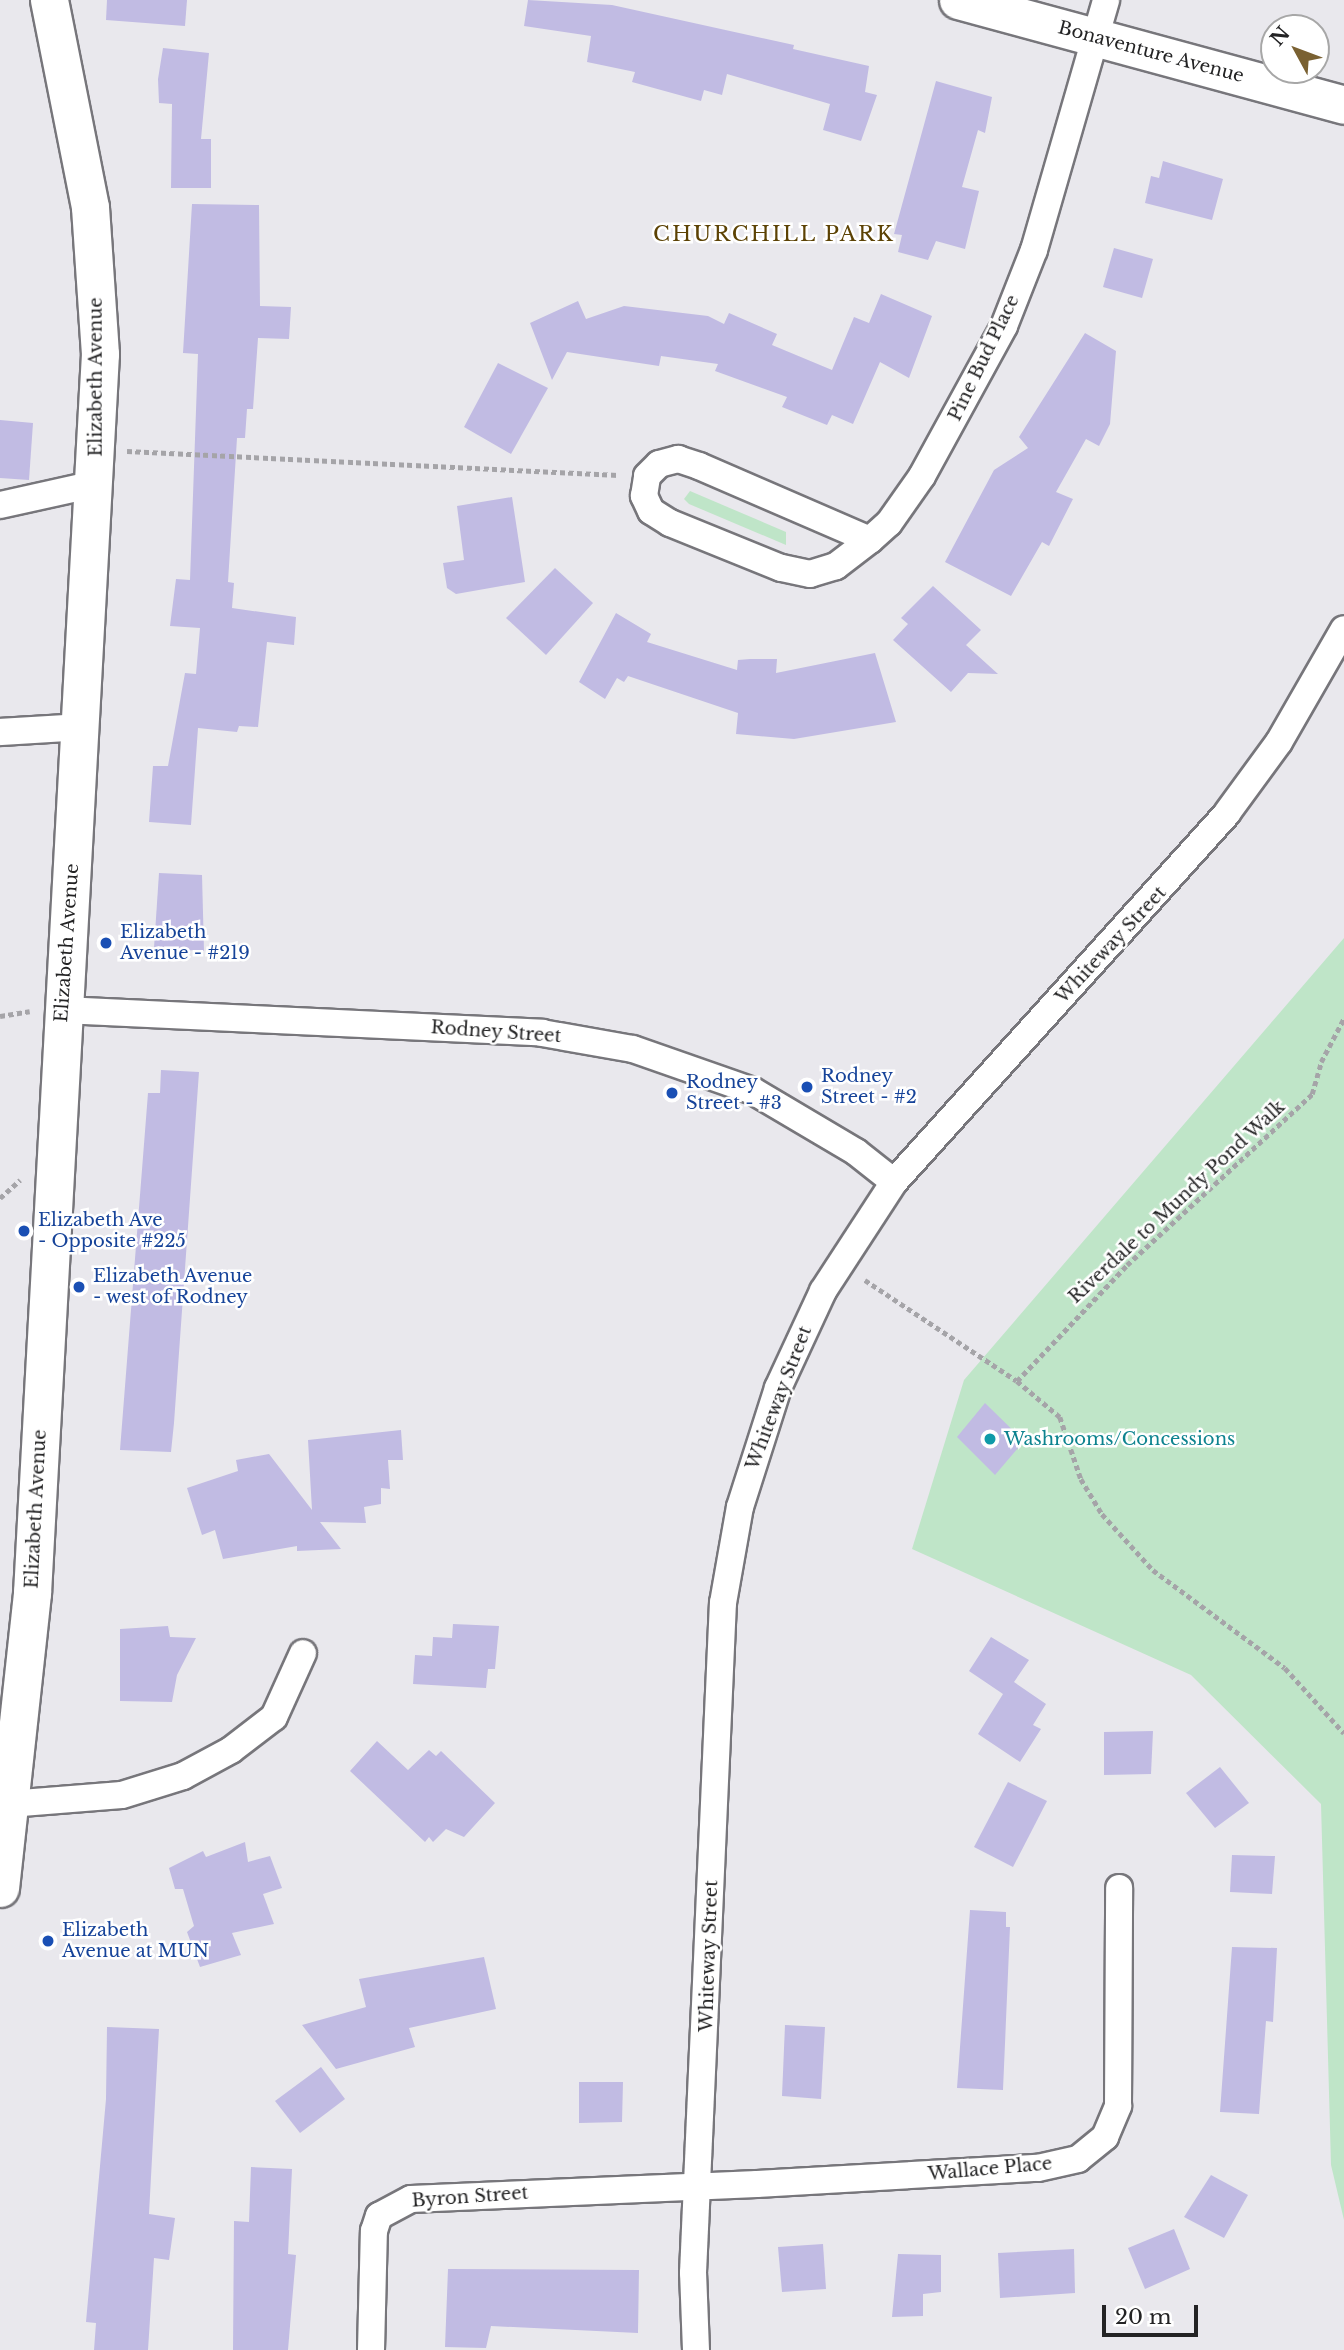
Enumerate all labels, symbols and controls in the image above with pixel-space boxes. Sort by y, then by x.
north arrow [1260,14,1330,84]
street label: Bonaventure Avenue [1055,17,1247,87]
text: N [1266,22,1295,50]
district label: CHURCHILL PARK [655,221,893,247]
street label: Pine Bud Place [944,291,1024,425]
street label: Elizabeth Avenue [85,297,107,457]
street label: Elizabeth Avenue [51,862,83,1024]
street label: Whiteway Street [1051,882,1171,1008]
place label: Elizabeth Avenue - #219 [120,922,250,964]
marker: Elizabeth Avenue - #219 [98,935,114,951]
street label: Rodney Street [430,1017,562,1047]
place label: Rodney Street - #2 [821,1066,917,1108]
place label: Rodney Street - #3 [686,1072,782,1114]
marker: Rodney Street - #2 [799,1079,815,1095]
marker: Rodney Street - #3 [664,1085,680,1101]
street label: Riverdale to Mundy Pond Walk [1064,1096,1290,1308]
place label: Elizabeth Ave - Opposite #225 [38,1210,186,1252]
marker: Elizabeth Ave - Opposite #225 [16,1223,32,1239]
place label: Elizabeth Avenue - west of Rodney [93,1266,253,1308]
marker: Elizabeth Avenue - west of Rodney [71,1279,87,1295]
street label: Whiteway Street [742,1323,816,1473]
place label: Washrooms/Concessions [1004,1428,1235,1450]
street label: Elizabeth Avenue [21,1429,51,1589]
marker: Washrooms/Concessions [982,1431,998,1447]
street label: Whiteway Street [696,1879,722,2033]
place label: Elizabeth Avenue at MUN [62,1920,209,1962]
marker: Elizabeth Avenue at MUN [40,1933,56,1949]
street label: Wallace Place [927,2153,1053,2185]
street label: Byron Street [411,2182,529,2212]
scale bar [1106,2290,1202,2334]
text: 20 m [1115,2304,1172,2330]

